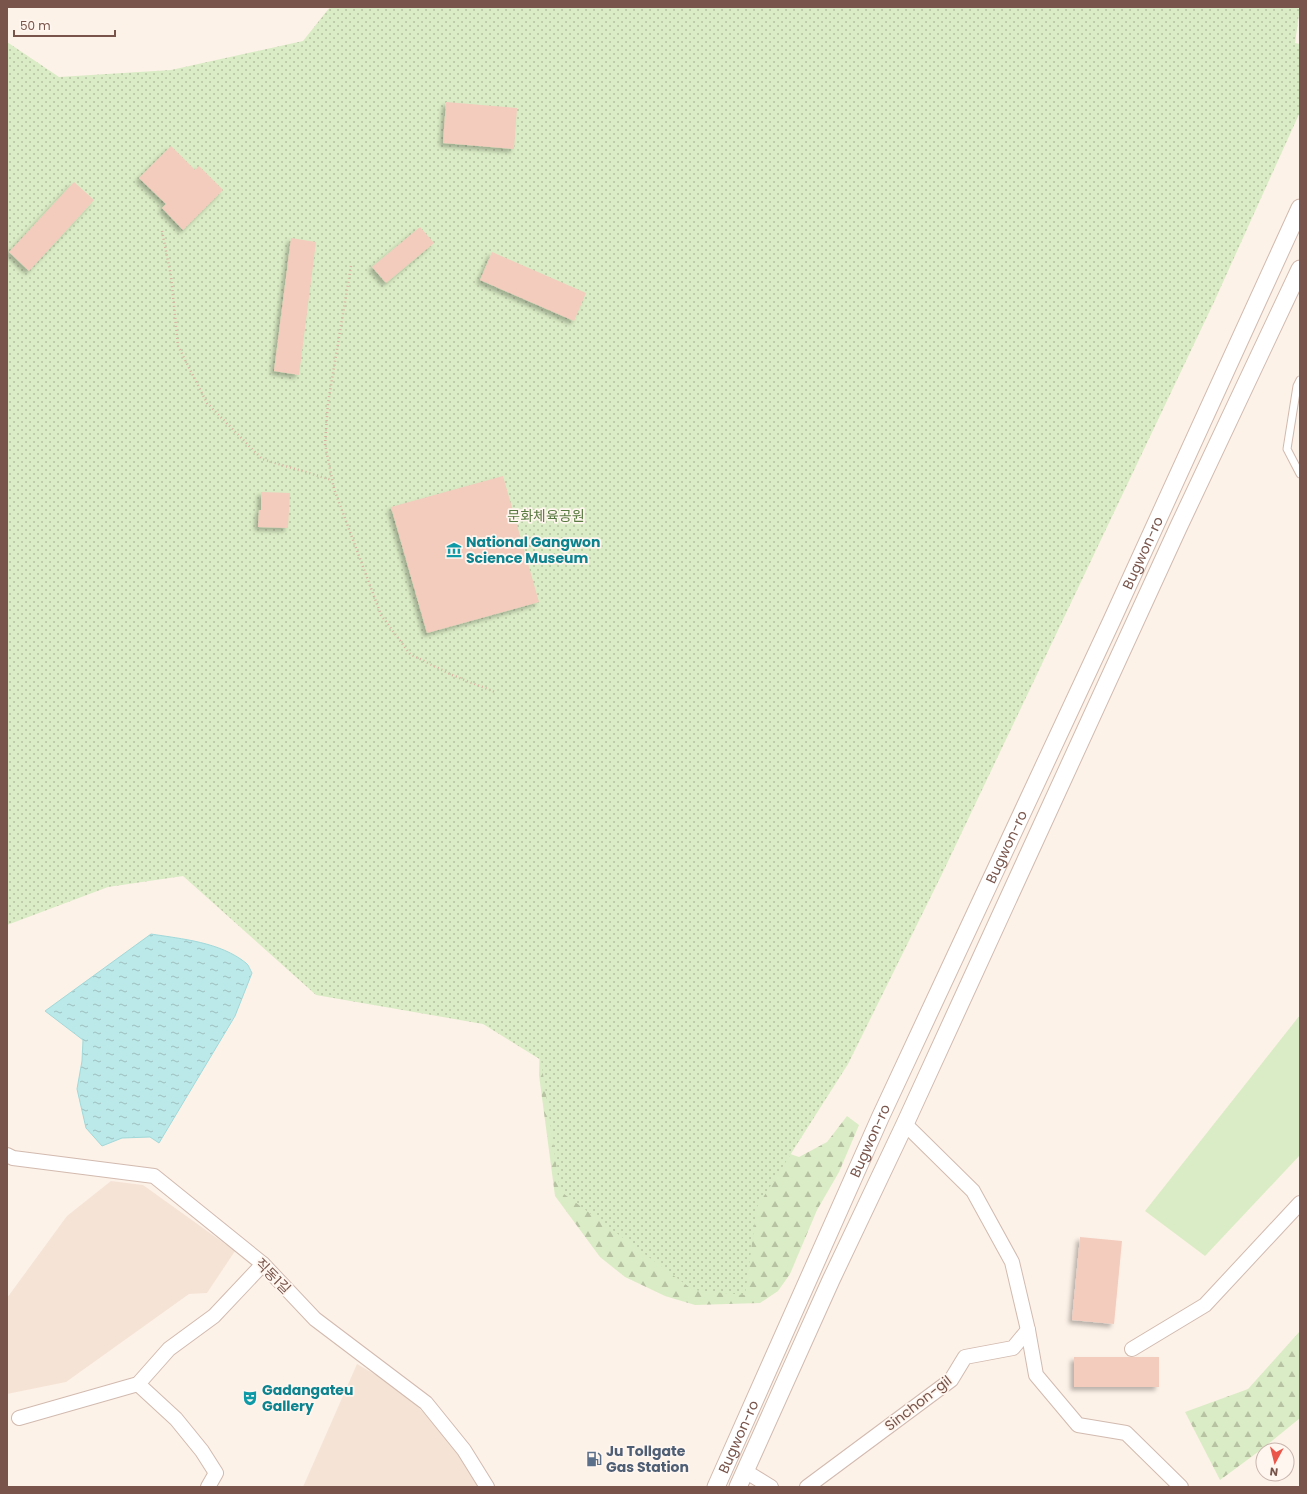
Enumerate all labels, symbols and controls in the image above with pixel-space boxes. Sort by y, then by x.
scale bar [14,12,115,38]
text: 50 m [20,17,51,34]
park label: 문화체육공원 [507,506,585,526]
street label: Bugwon-ro [1117,513,1168,593]
place label: National Gangwon Science Museum [466,532,600,568]
museum icon: National Gangwon Science Museum [445,541,463,559]
street label: Bugwon-ro [981,807,1032,887]
street label: Bugwon-ro [845,1101,895,1181]
street label: 직동1길 [251,1254,295,1298]
street label: Sinchon-gil [880,1370,956,1436]
place label: Gadangateu Gallery [262,1380,353,1416]
theatre icon: Gadangateu Gallery [241,1389,259,1407]
street label: Bugwon-ro [713,1397,763,1477]
place label: Ju Tollgate Gas Station [606,1441,689,1477]
north arrow [1255,1442,1295,1482]
fuel station icon: Ju Tollgate Gas Station [585,1450,603,1468]
text: N [1269,1463,1279,1480]

